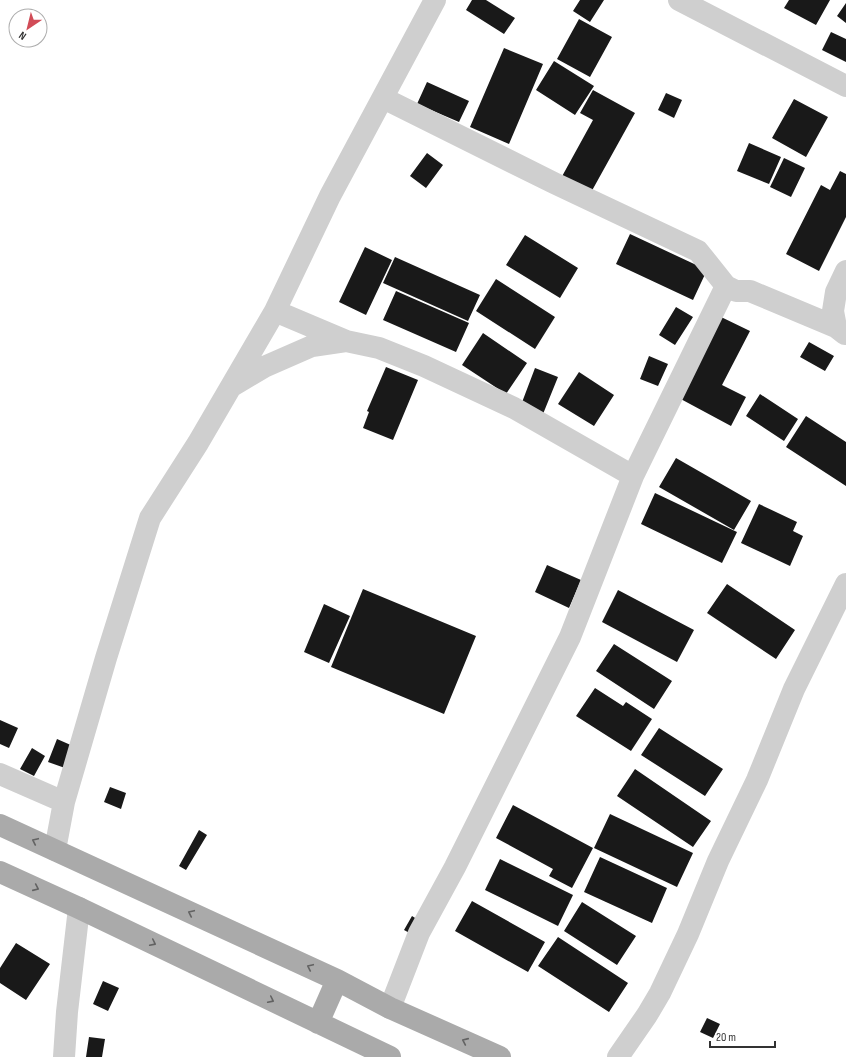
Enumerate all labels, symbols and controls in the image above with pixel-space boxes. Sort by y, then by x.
north arrow [8,8,48,48]
text: N [16,29,29,43]
one-way arrow [32,838,40,846]
one-way arrow [31,883,39,891]
one-way arrow [188,910,196,918]
one-way arrow [149,938,157,946]
one-way arrow [306,964,314,972]
one-way arrow [266,995,274,1003]
scale bar [710,1023,775,1049]
text: 20 m [716,1030,736,1045]
one-way arrow [461,1038,469,1046]

